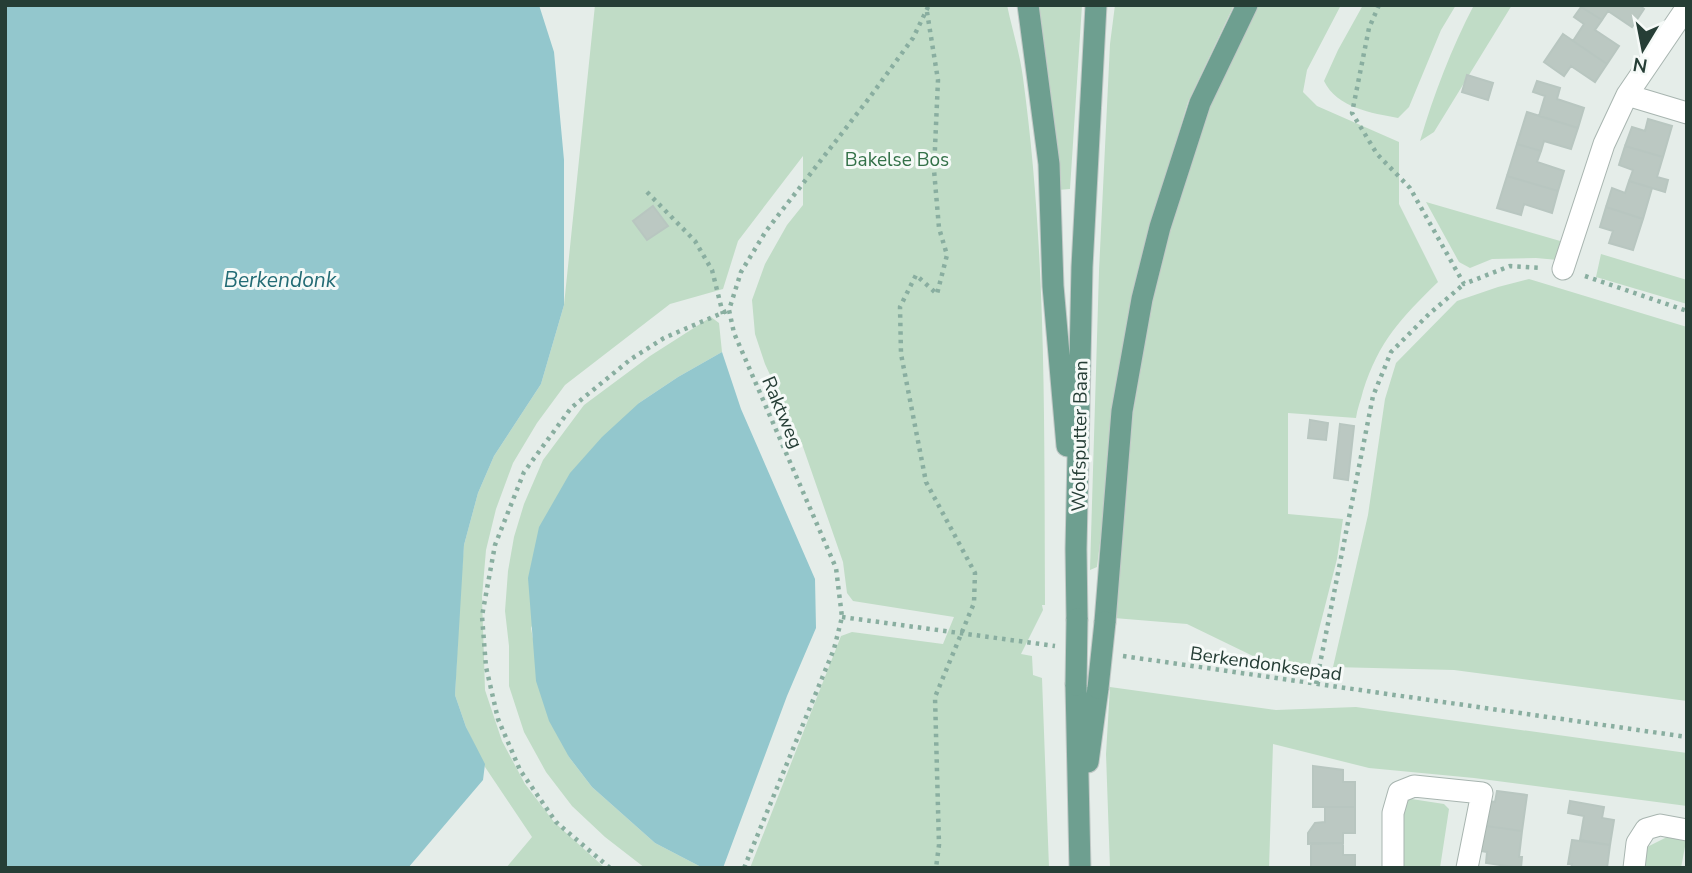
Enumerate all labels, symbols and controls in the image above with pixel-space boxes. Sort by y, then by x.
north arrow [1608,14,1678,84]
text: N [1631,51,1649,79]
park label: Bakelse Bos [845,147,949,173]
water label: Berkendonk [224,266,337,294]
street label: Wolfsputter Baan [1066,360,1094,512]
street label: Raktweg [755,372,809,452]
street label: Berkendonksepad [1188,640,1344,688]

